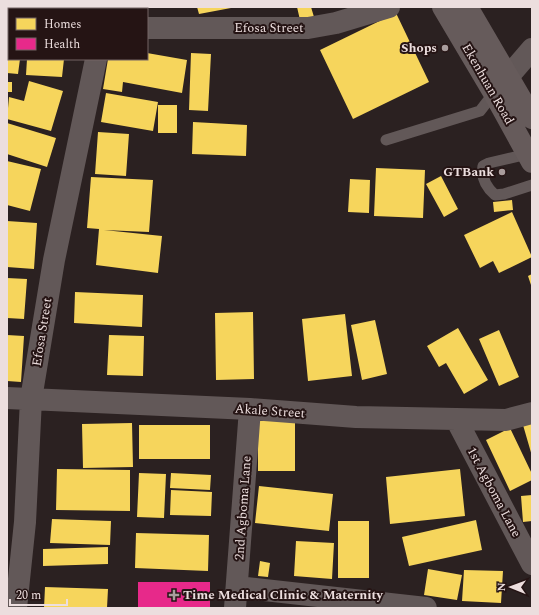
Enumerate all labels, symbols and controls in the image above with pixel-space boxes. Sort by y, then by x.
legend [8,8,148,60]
text: Homes [44,15,82,34]
street label: Efosa Street [234,18,304,38]
text: Health [44,35,80,54]
place label: Shops [401,38,437,58]
street label: Ekenhuan Road [457,40,519,128]
marker: Shops [440,43,450,53]
place label: GTBank [443,162,494,182]
marker: GTBank [497,167,507,177]
street label: Efosa Street [27,296,57,368]
street label: Akale Street [234,399,306,423]
street label: 1st Agboma Lane [462,443,526,541]
street label: 2nd Agboma Lane [229,455,257,561]
north arrow [491,567,531,607]
scale bar [10,581,67,607]
text: N [493,582,510,591]
place label: Time Medical Clinic & Maternity [183,585,384,605]
text: 20 m [16,586,41,605]
marker: Time Medical Clinic & Maternity [168,589,180,601]

